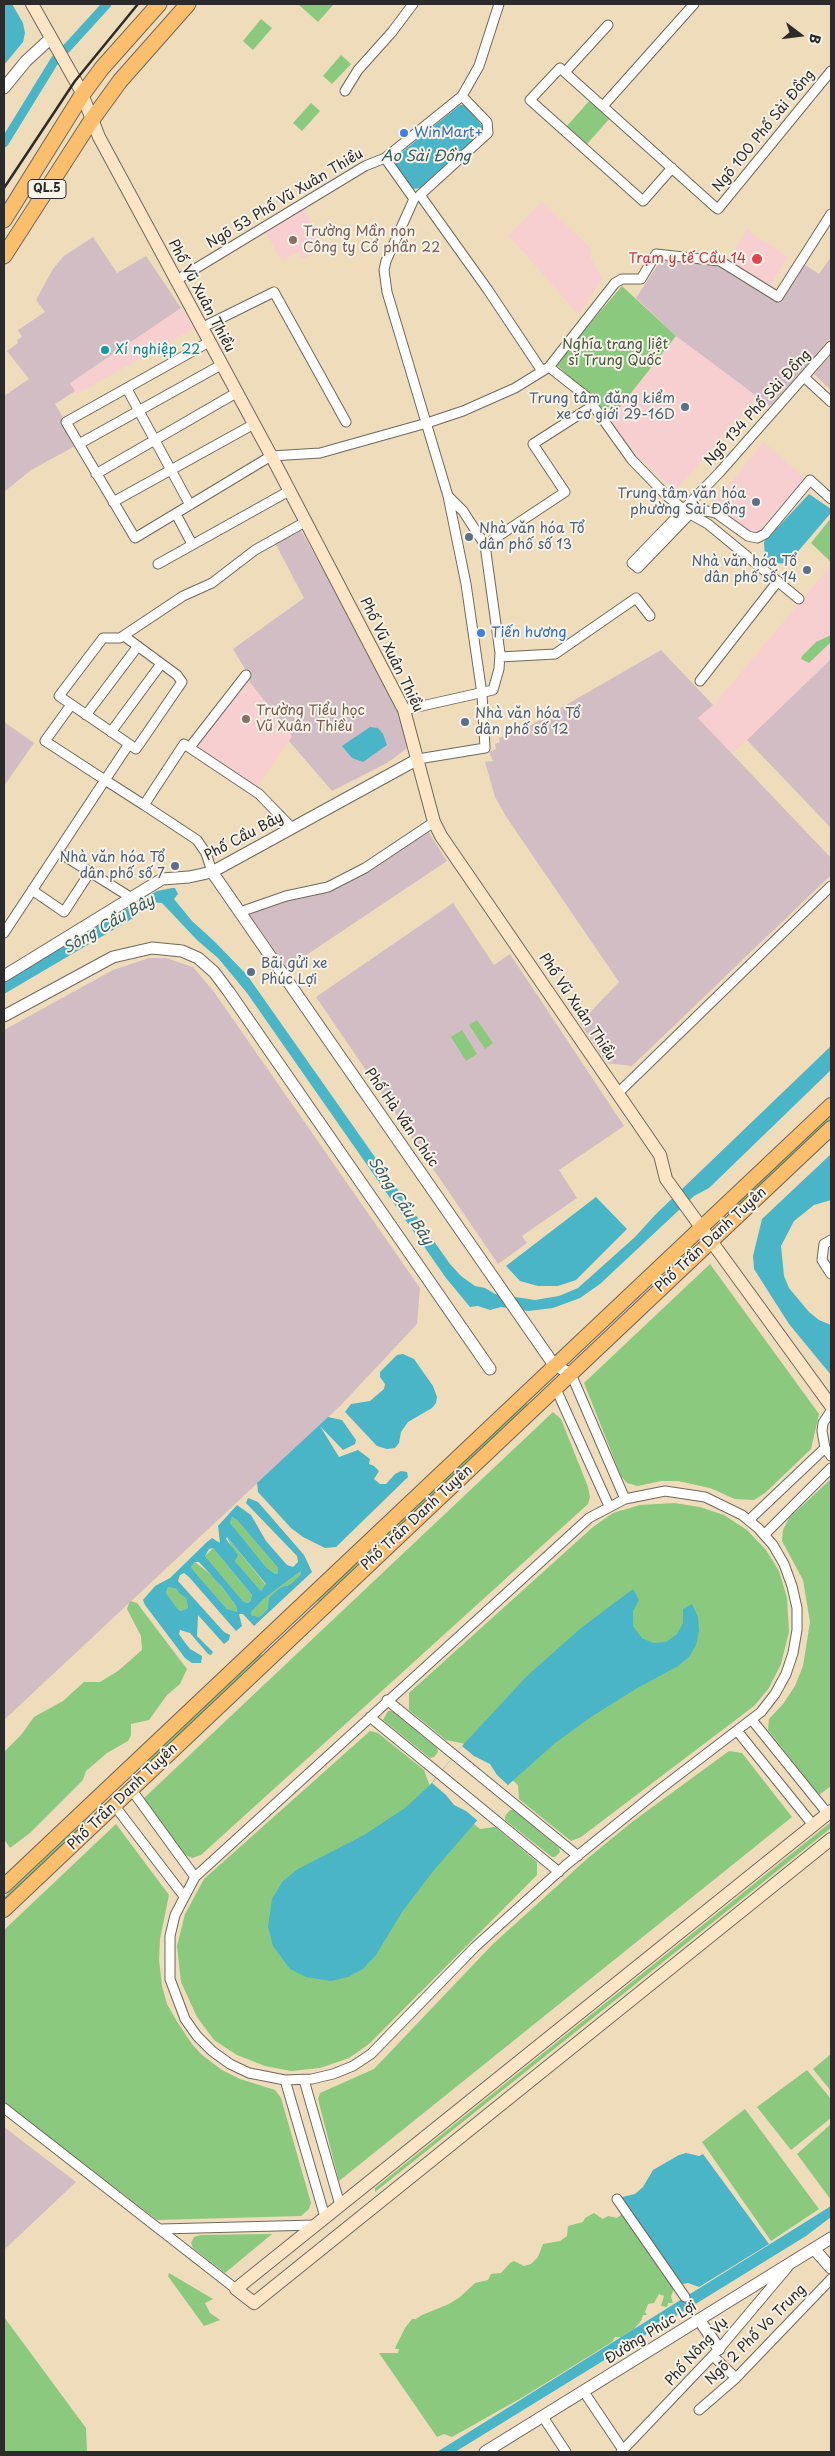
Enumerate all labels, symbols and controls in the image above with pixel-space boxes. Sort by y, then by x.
north arrow [775,10,825,60]
text: B [804,32,826,46]
street label: Ngõ 100 Phố Sài Đồng [709,66,819,196]
place label: WinMart+ [414,125,483,141]
marker: WinMart+ [398,127,410,139]
street label: Ngõ 53 Phố Vũ Xuân Thiều [204,146,366,252]
water label: Ao Sài Đồng [381,148,471,166]
road number: QL.5 [28,180,66,198]
place label: Trường Mần non Công ty Cổ phần 22 [303,224,440,256]
marker: Trường Mần non Công ty Cổ phần 22 [287,234,299,246]
street label: Phố Vũ Xuân Thiều [164,237,238,355]
place label: Trạm y tế Cầu 14 [628,251,746,267]
marker: Trạm y tế Cầu 14 [750,252,764,266]
park label: Nghĩa trang liệt sĩ Trung Quốc [562,337,668,370]
place label: Xí nghiệp 22 [115,342,200,358]
marker: Xí nghiệp 22 [99,344,111,356]
street label: Ngõ 134 Phố Sài Đồng [701,346,815,470]
place label: Trung tâm đăng kiểm xe cơ giới 29-16D [529,391,675,424]
marker: Trung tâm đăng kiểm xe cơ giới 29-16D [679,401,691,413]
place label: Trung tâm văn hóa phường Sài Đồng [617,486,746,518]
marker: Trung tâm văn hóa phường Sài Đồng [750,496,762,508]
place label: Nhà văn hóa Tổ dân phố số 13 [479,521,585,554]
marker: Nhà văn hóa Tổ dân phố số 13 [463,531,475,543]
place label: Nhà văn hóa Tổ dân phố số 14 [691,554,797,586]
marker: Nhà văn hóa Tổ dân phố số 14 [801,564,813,576]
street label: Phố Vũ Xuân Thiều [356,595,426,715]
place label: Tiến hương [491,625,566,641]
marker: Tiến hương [475,627,487,639]
place label: Trường Tiểu học Vũ Xuân Thiều [256,703,365,736]
place label: Nhà văn hóa Tổ dân phố số 12 [475,706,581,739]
marker: Trường Tiểu học Vũ Xuân Thiều [240,713,252,725]
marker: Nhà văn hóa Tổ dân phố số 12 [459,716,471,728]
street label: Phố Cầu Bây [202,809,286,865]
place label: Nhà văn hóa Tổ dân phố số 7 [59,850,165,882]
marker: Nhà văn hóa Tổ dân phố số 7 [169,860,181,872]
water label: Sông Cầu Bây [60,892,158,958]
street label: Phố Vũ Xuân Thiều [535,950,619,1064]
place label: Bãi gửi xe Phúc Lợi [261,956,327,989]
marker: Bãi gửi xe Phúc Lợi [245,966,257,978]
street label: Phố Hà Văn Chúc [361,1065,441,1171]
water label: Sông Cầu Bây [364,1154,436,1248]
street label: Phố Trần Danh Tuyên [652,1184,770,1296]
street label: Phố Trần Danh Tuyên [358,1462,476,1574]
street label: Phố Trần Danh Tuyên [65,1740,181,1854]
street label: Ngõ 2 Phố Vo Trung [702,2281,810,2389]
street label: Đường Phúc Lợi [602,2298,700,2368]
street label: Phố Nông Vụ [662,2315,732,2389]

